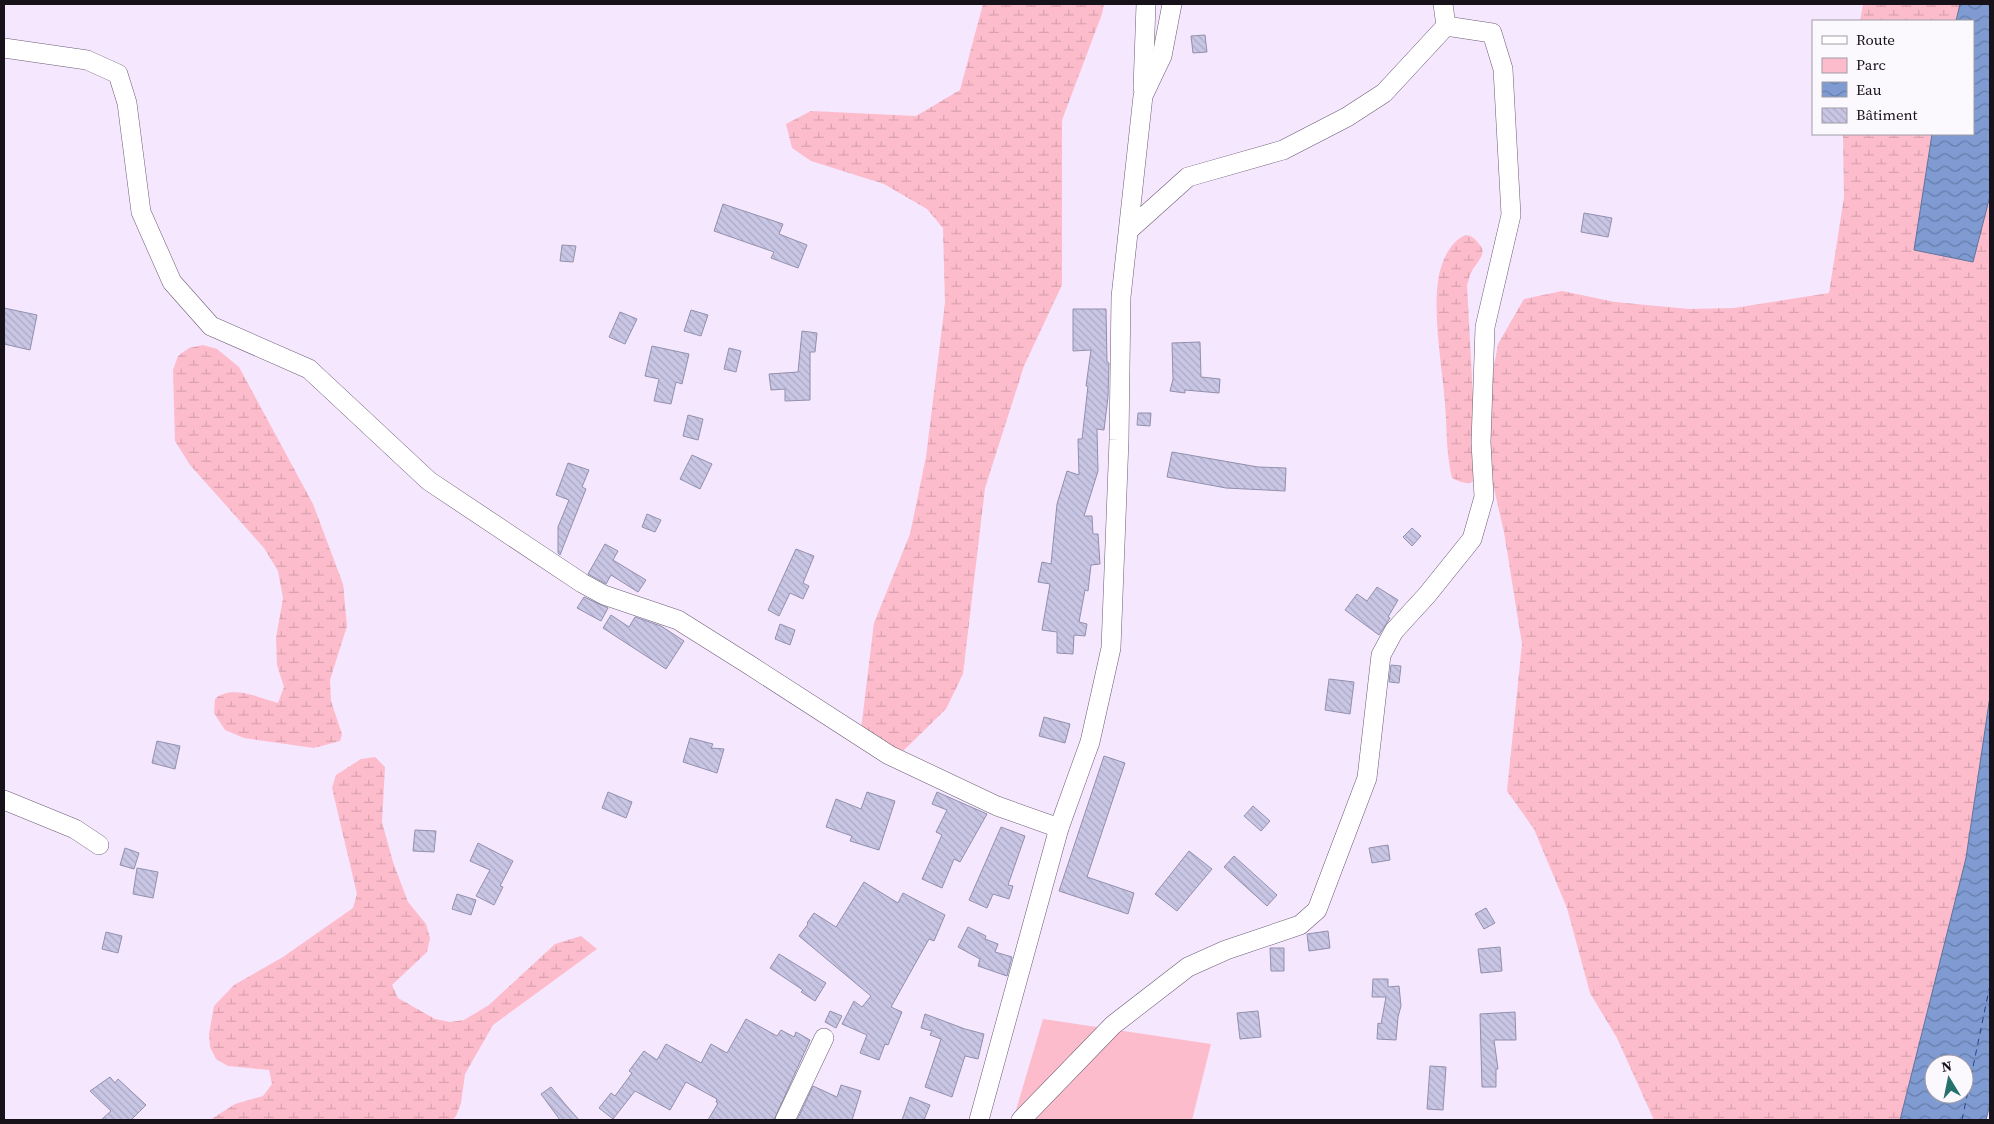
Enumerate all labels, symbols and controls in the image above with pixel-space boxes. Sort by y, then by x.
legend [1812,20,1974,135]
text: Route [1856,29,1895,50]
text: Parc [1856,54,1886,75]
text: Eau [1856,79,1882,100]
text: Bâtiment [1856,104,1918,125]
north arrow [1924,1054,1974,1104]
text: N [1940,1055,1954,1077]

